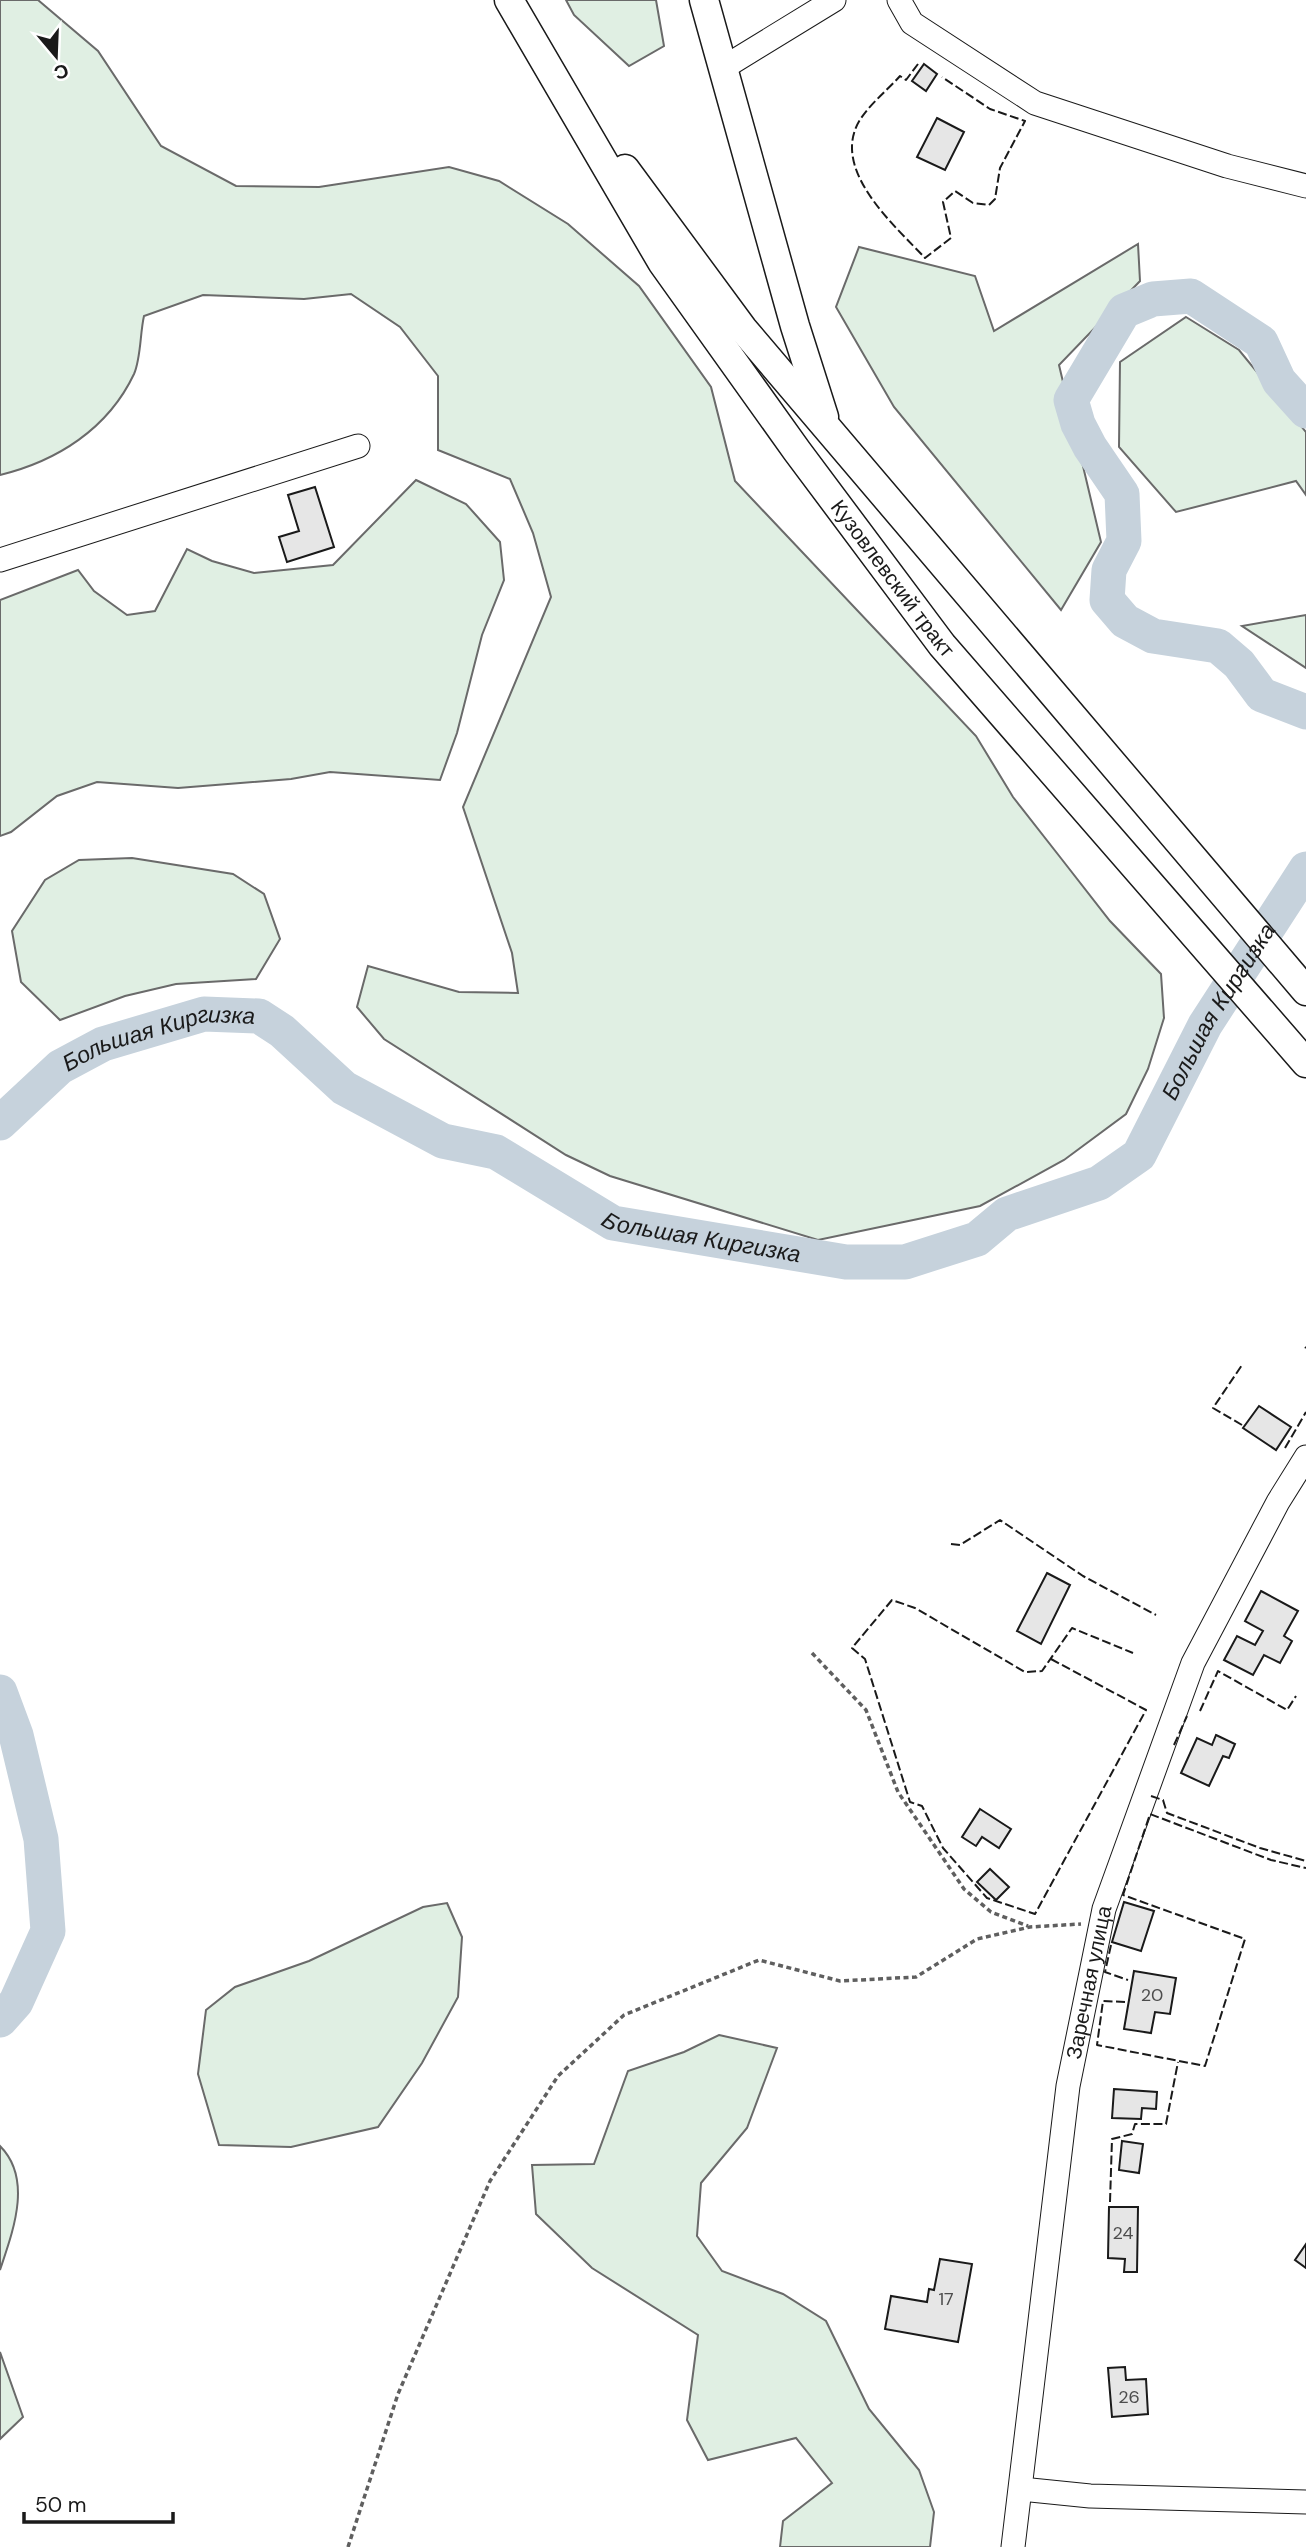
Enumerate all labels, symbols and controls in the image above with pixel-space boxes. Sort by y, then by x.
north arrow [21,21,91,91]
text: С [51,58,72,86]
street label: Кузовлевский тракт [824,494,961,664]
water label: Большая Киргизка [1154,917,1282,1105]
water label: Большая Киргизка [57,998,256,1078]
water label: Большая Киргизка [596,1205,803,1269]
street label: Заречная улица [1060,1903,1118,2062]
house number: 20 [1141,1983,1163,2007]
house number: 24 [1113,2221,1134,2245]
house number: 17 [938,2287,954,2311]
house number: 26 [1118,2385,1140,2409]
scale bar [24,2480,173,2524]
text: 50 m [35,2491,86,2519]

